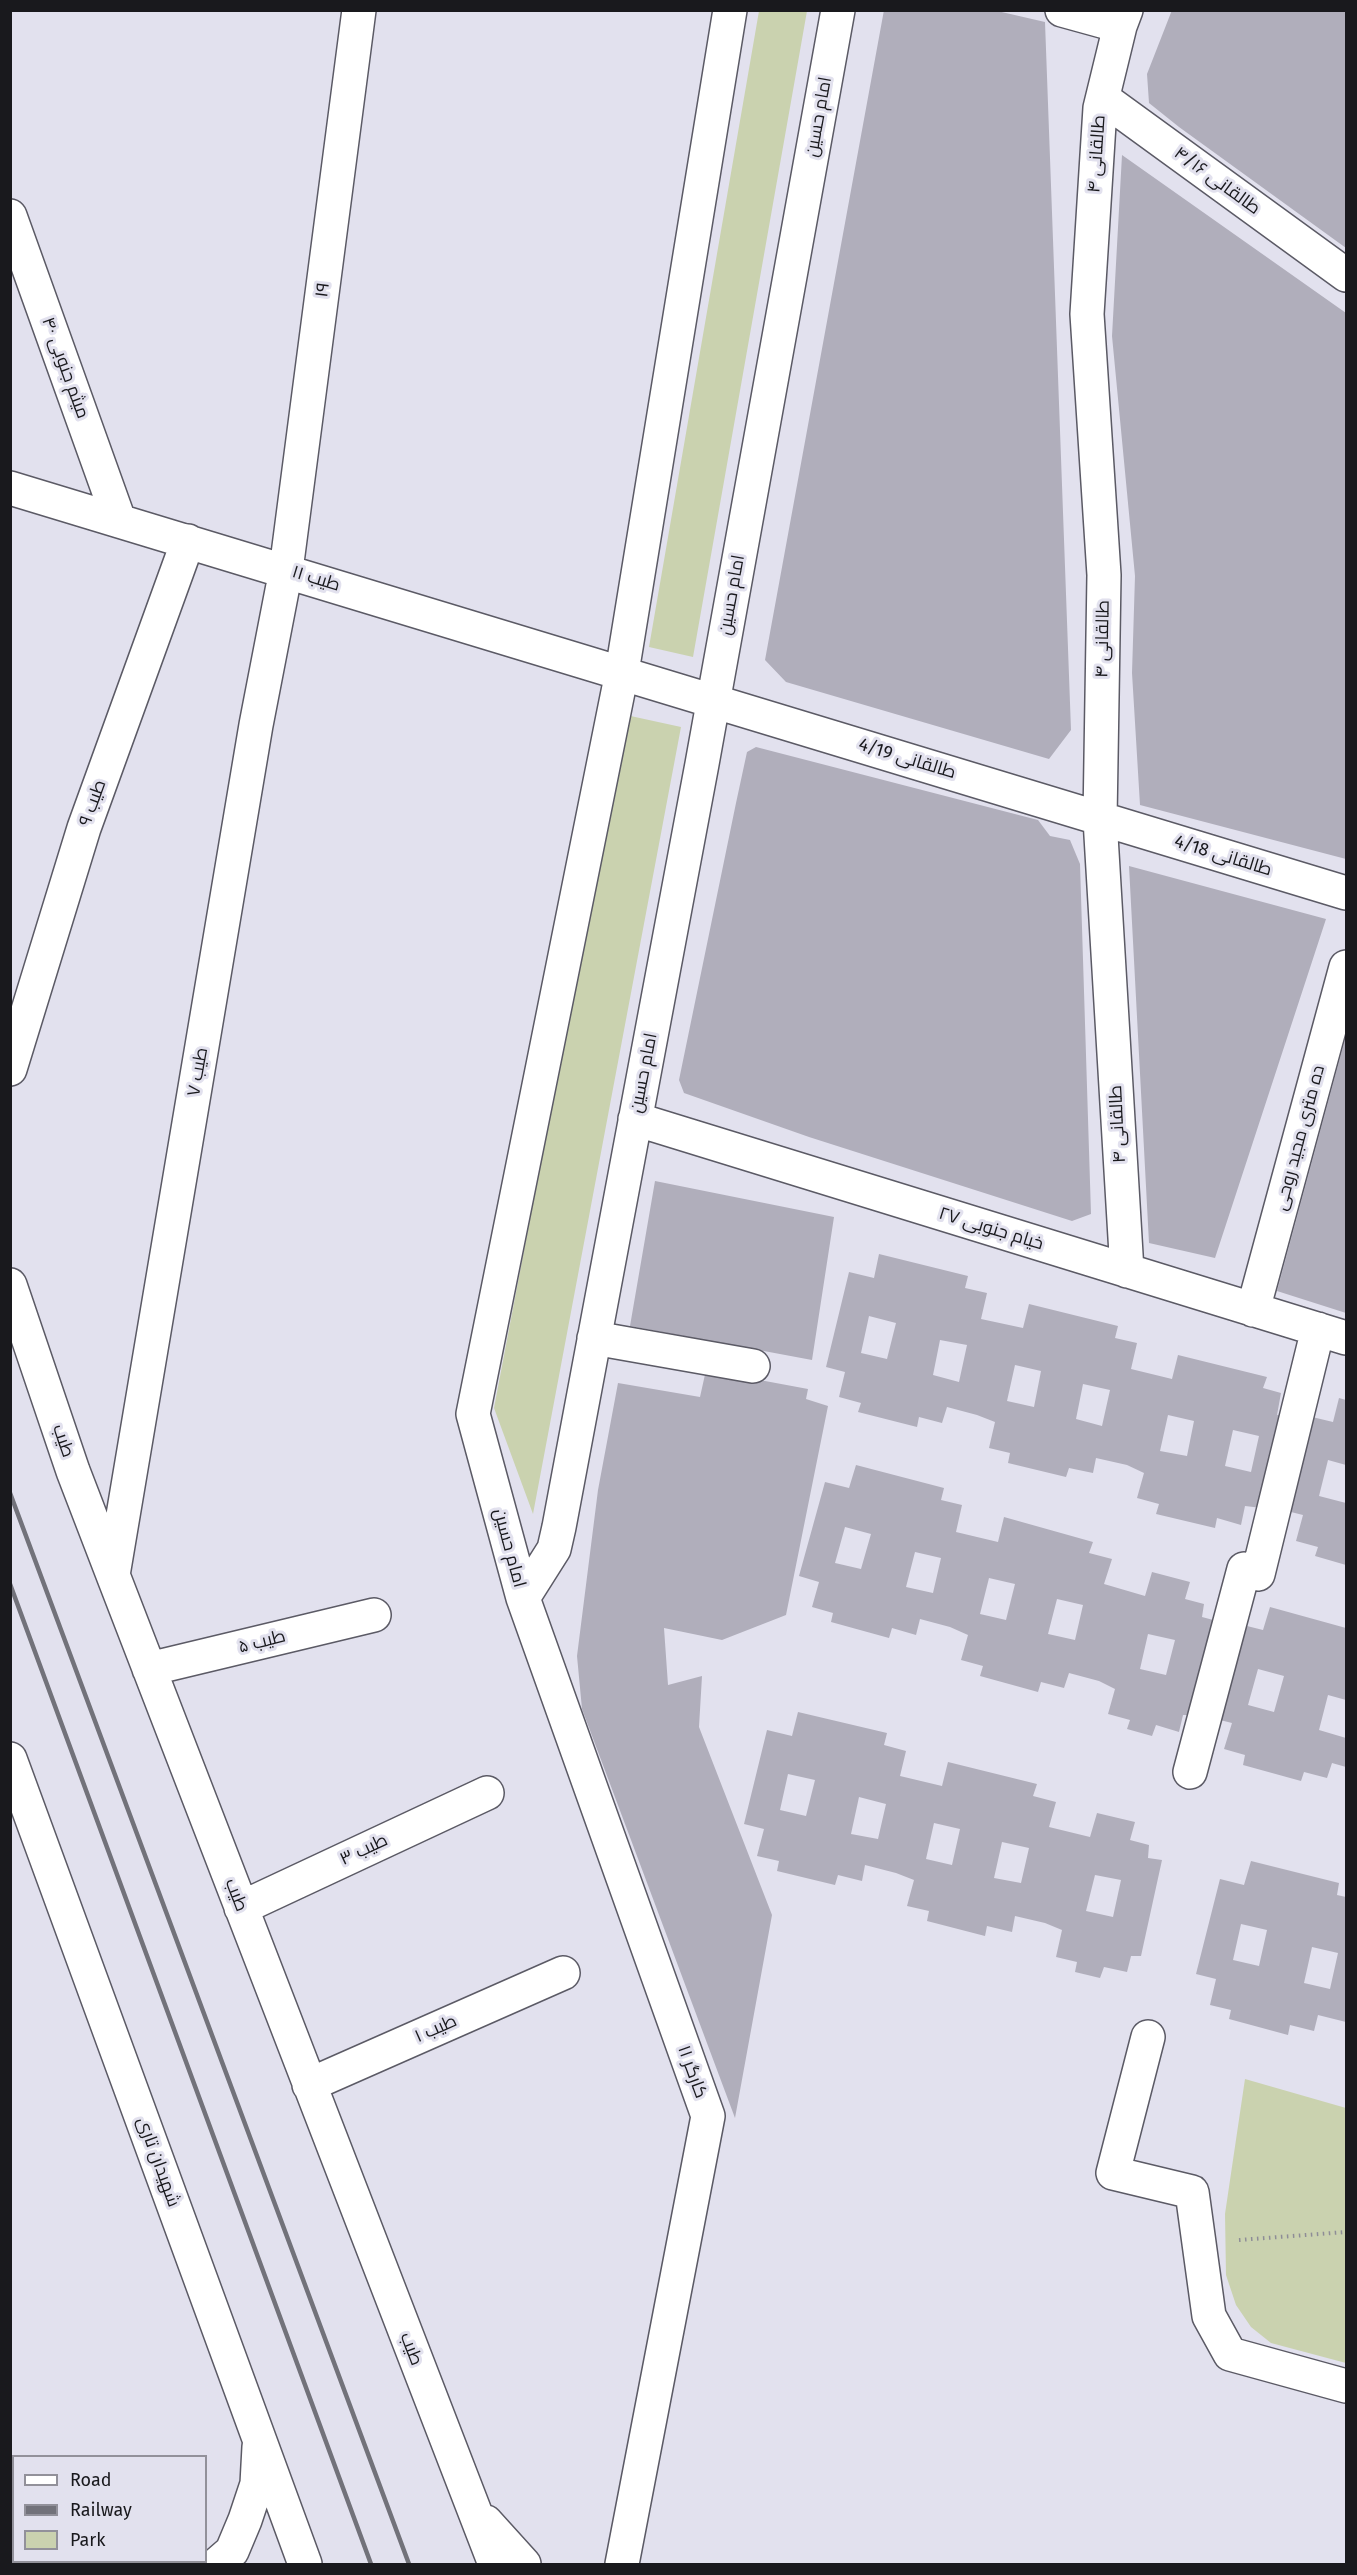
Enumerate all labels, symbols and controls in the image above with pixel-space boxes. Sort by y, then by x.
street label: امام حسین [801,75,837,159]
street label: طالقانی ۴ [1084,114,1110,194]
street label: طالقانی ۴/۱۶ [1170,142,1264,220]
street label: ۱۹ [311,281,335,299]
street label: میثم جنوبی ۴۰ [37,314,93,422]
street label: امام حسین [714,553,750,637]
street label: طیب ۱۱ [289,561,343,597]
street label: طالقانی ۴ [1092,600,1114,678]
street label: طالقانی 4/19 [856,734,958,784]
street label: طیب ۹ [75,777,111,829]
street label: طالقانی 4/18 [1171,831,1275,881]
street label: امام حسین [626,1031,662,1115]
street label: طیب ۷ [183,1046,213,1098]
street label: ده متری مجید روحی [1270,1063,1330,1213]
street label: طالقانی ۴ [1105,1085,1131,1163]
street label: خیام جنوبی ۲۷ [936,1203,1046,1255]
street label: طیب [47,1422,79,1460]
street label: امام حسین [488,1506,530,1590]
street label: طیب ۵ [236,1626,288,1658]
street label: طیب ۳ [337,1830,391,1870]
street label: طیب [220,1876,252,1914]
street label: طیب ۱ [412,2010,460,2048]
street label: کارگر ۱۱ [672,2043,712,2101]
street label: شهیدان تاری [132,2114,184,2210]
street label: طیب [395,2330,427,2368]
legend [12,2455,207,2563]
text: Road [70,2469,112,2491]
text: Railway [70,2499,132,2521]
text: Park [70,2529,105,2551]

